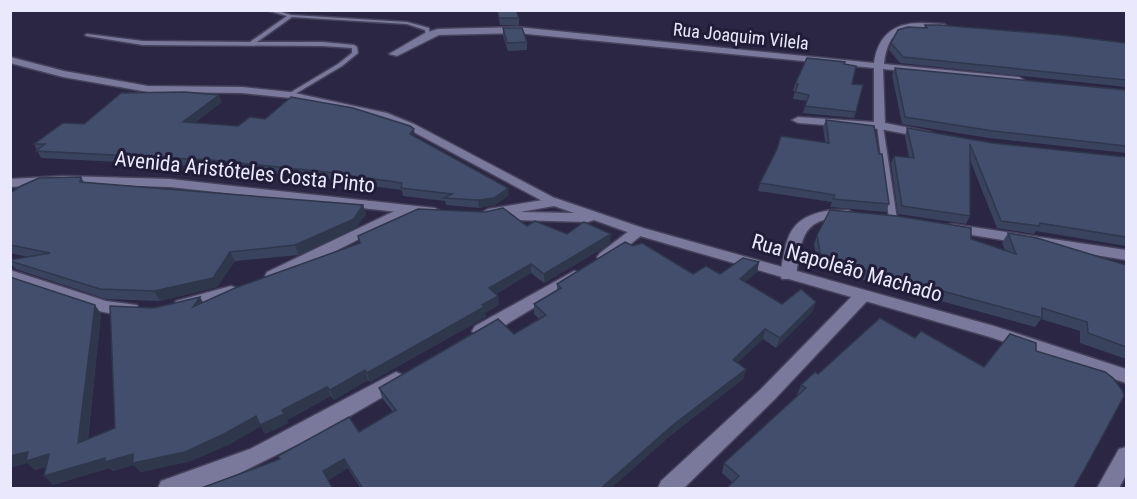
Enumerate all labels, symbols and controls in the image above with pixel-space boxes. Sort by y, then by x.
street label: Rua Joaquim Vilela [672,18,810,54]
street label: Avenida Aristóteles Costa Pinto [114,146,376,198]
street label: Rua Napoleão Machado [749,229,945,307]

